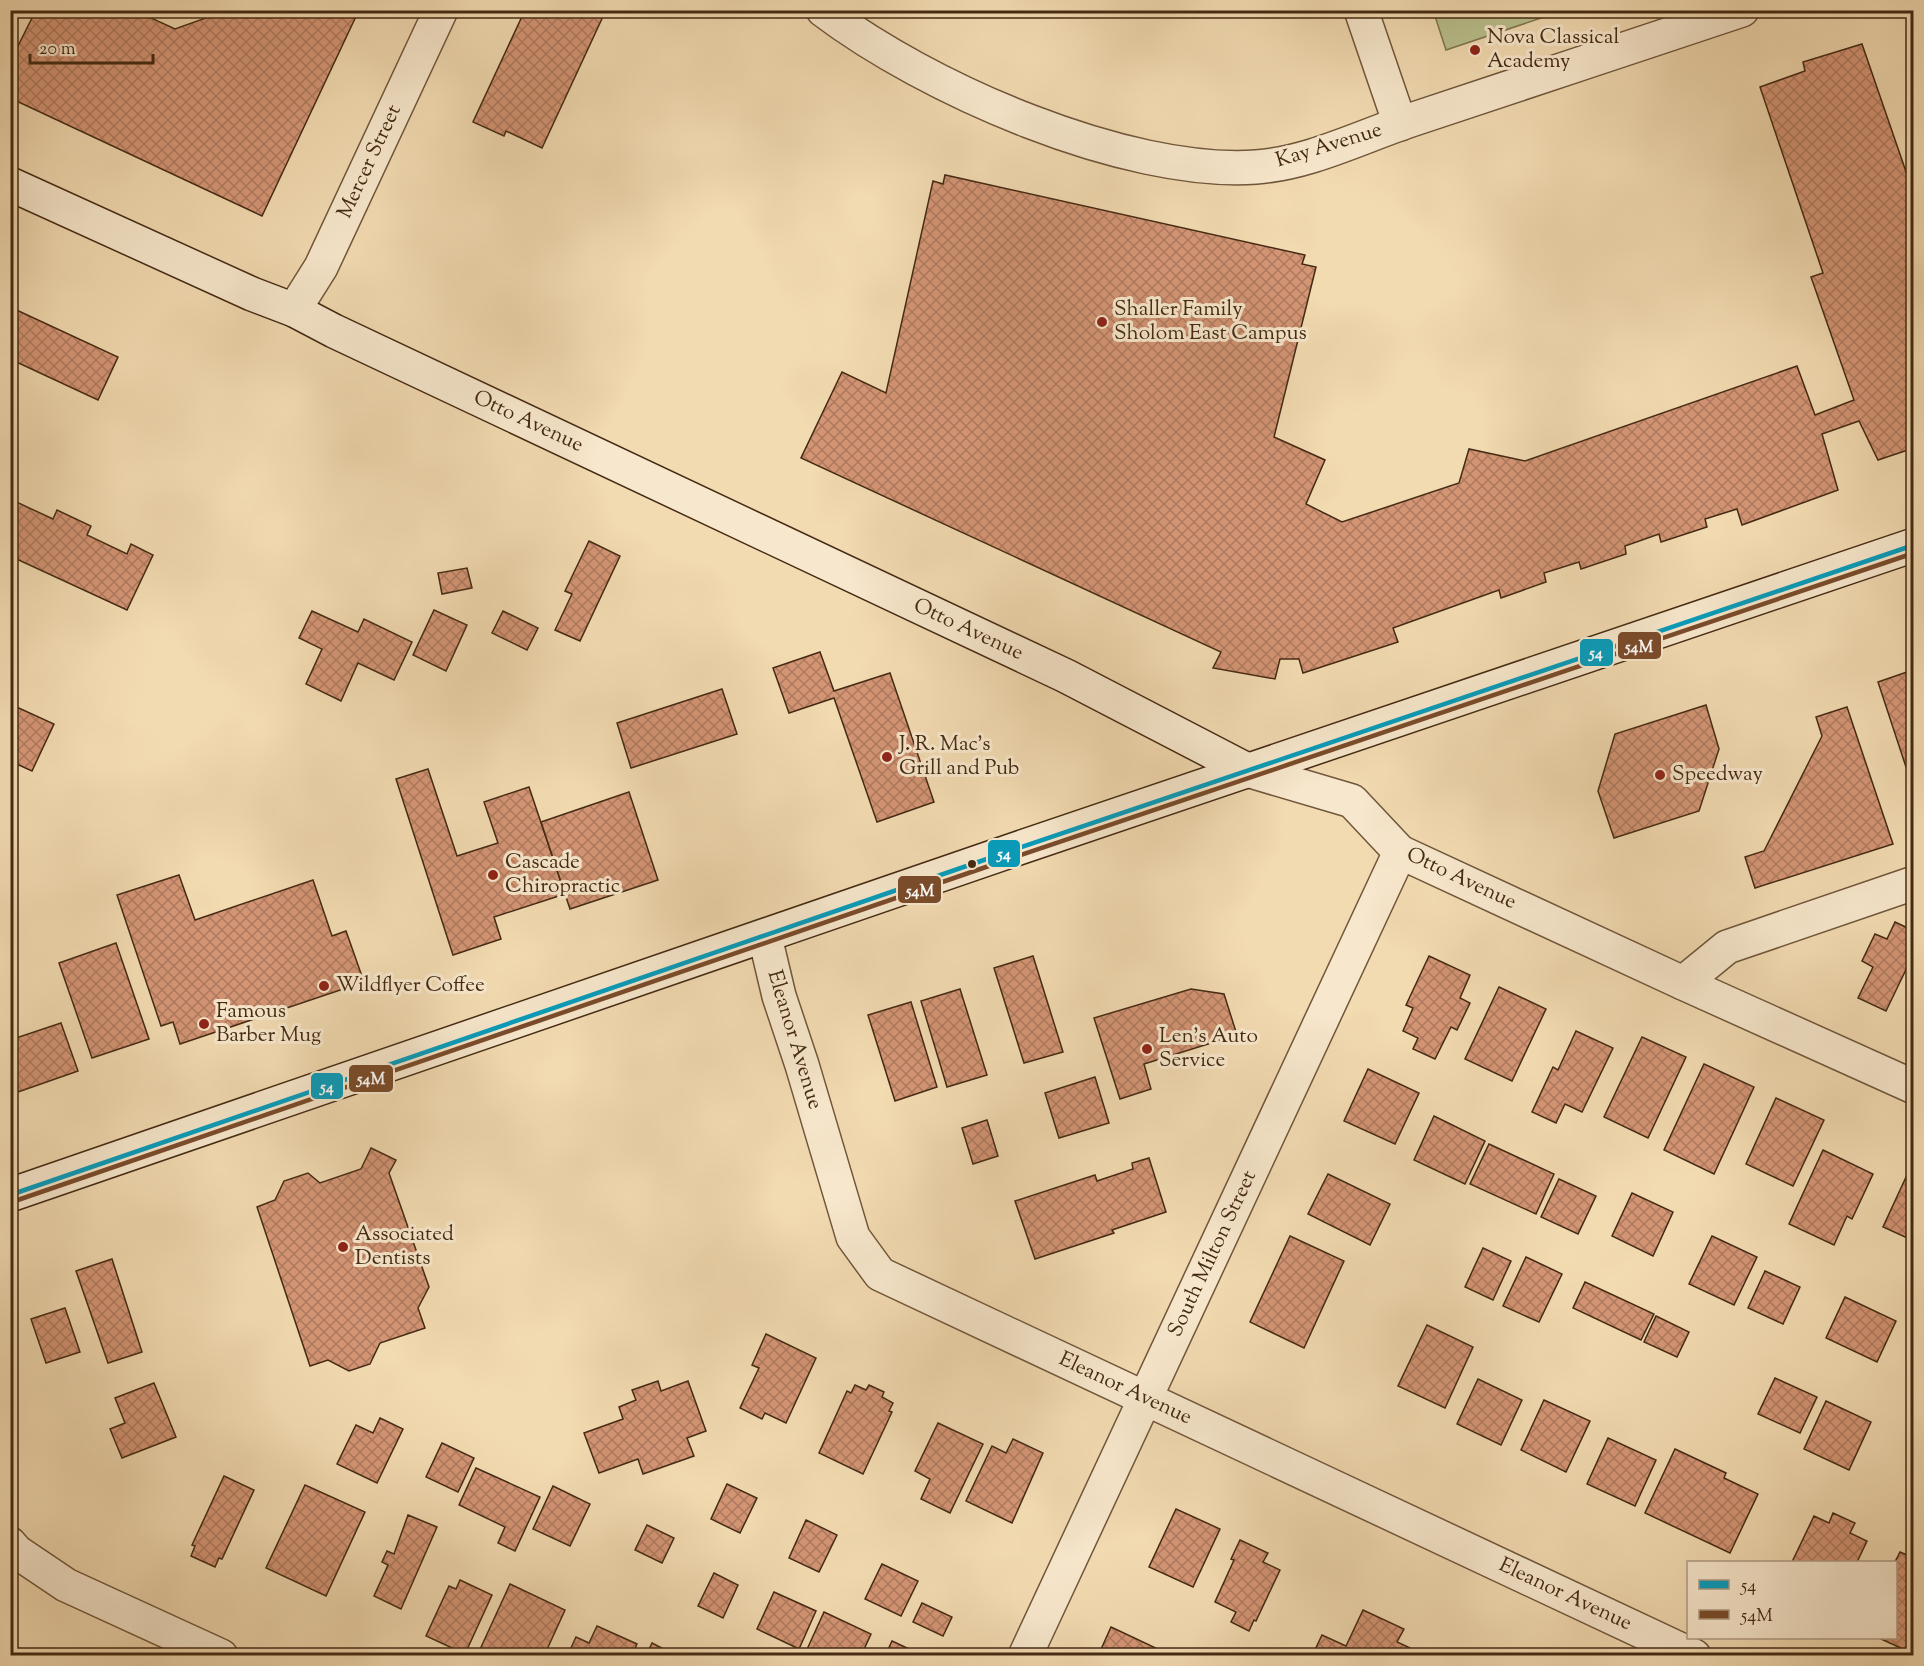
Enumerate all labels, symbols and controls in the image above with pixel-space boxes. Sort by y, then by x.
place label: Nova Classical Academy [1487,23,1620,77]
scale bar [30,27,153,65]
text: 20 m [39,37,76,63]
marker: Nova Classical Academy [1468,43,1482,57]
street label: Mercer Street [331,100,409,224]
street label: Kay Avenue [1272,116,1386,176]
place label: Shaller Family Sholom East Campus [1114,295,1307,349]
marker: Shaller Family Sholom East Campus [1095,315,1109,329]
street label: Otto Avenue [468,383,588,461]
street label: Otto Avenue [908,591,1028,669]
line badge: 54M [1617,631,1662,660]
text: 54M [1623,637,1653,660]
line badge: 54 [1579,638,1614,667]
text: 54 [1587,643,1603,666]
place label: J. R. Mac's Grill and Pub [898,730,1019,784]
marker: J. R. Mac's Grill and Pub [880,750,894,764]
place label: Speedway [1672,760,1763,790]
marker: Speedway [1653,768,1667,782]
line badge: 54 [987,839,1021,868]
street label: Otto Avenue [1401,840,1521,918]
text: 54 [995,844,1011,867]
place label: Cascade Chiropractic [505,848,620,902]
unlabelled marker [966,858,978,870]
marker: Cascade Chiropractic [486,868,500,882]
line badge: 54M [897,875,942,904]
text: 54M [904,881,934,904]
street label: Eleanor Avenue [759,967,829,1113]
place label: Wildflyer Coffee [336,971,485,1001]
marker: Wildflyer Coffee [317,979,331,993]
place label: Famous Barber Mug [216,997,321,1051]
marker: Famous Barber Mug [197,1017,211,1031]
place label: Len's Auto Service [1159,1022,1258,1076]
marker: Len's Auto Service [1140,1042,1154,1056]
line badge: 54M [348,1064,394,1093]
text: 54M [355,1069,385,1092]
line badge: 54 [310,1072,344,1100]
text: 54 [318,1077,334,1100]
street label: South Milton Street [1161,1166,1265,1342]
place label: Associated Dentists [355,1220,454,1274]
marker: Associated Dentists [336,1240,350,1254]
street label: Eleanor Avenue [1053,1345,1197,1433]
street label: Eleanor Avenue [1493,1551,1637,1639]
legend [1687,1561,1897,1639]
text: 54 [1740,1574,1756,1600]
text: 54M [1740,1604,1773,1630]

